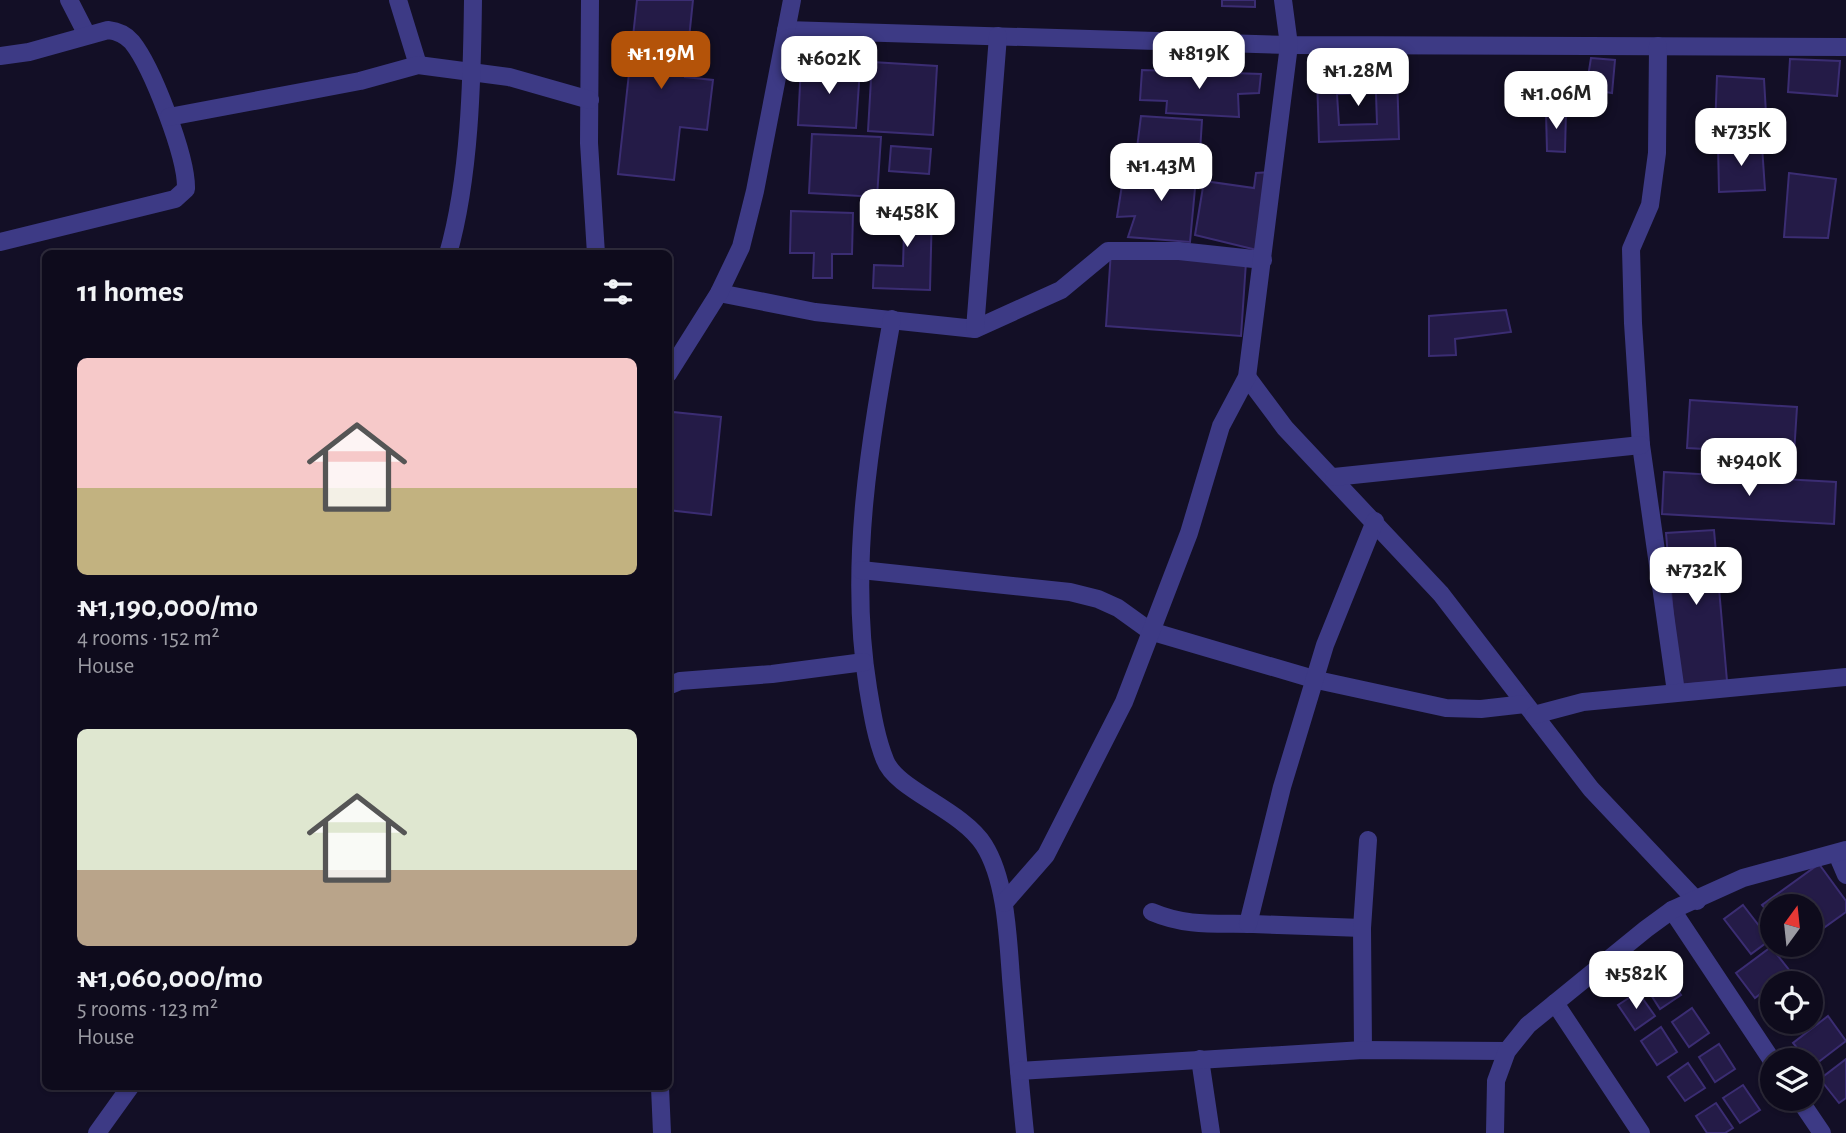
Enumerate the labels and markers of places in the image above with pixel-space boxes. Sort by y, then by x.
pin: ₦1.19M [604,32,718,91]
pin: ₦819K [1150,32,1248,91]
pin: ₦602K [780,36,878,96]
pin: ₦1.28M [1301,48,1415,108]
pin: ₦1.06M [1499,72,1613,131]
pin: ₦735K [1692,108,1790,168]
pin: ₦1.43M [1104,144,1218,203]
pin: ₦458K [858,190,956,249]
pin: ₦940K [1700,438,1798,498]
pin: ₦732K [1647,548,1745,607]
pin: ₦582K [1587,951,1685,1011]

